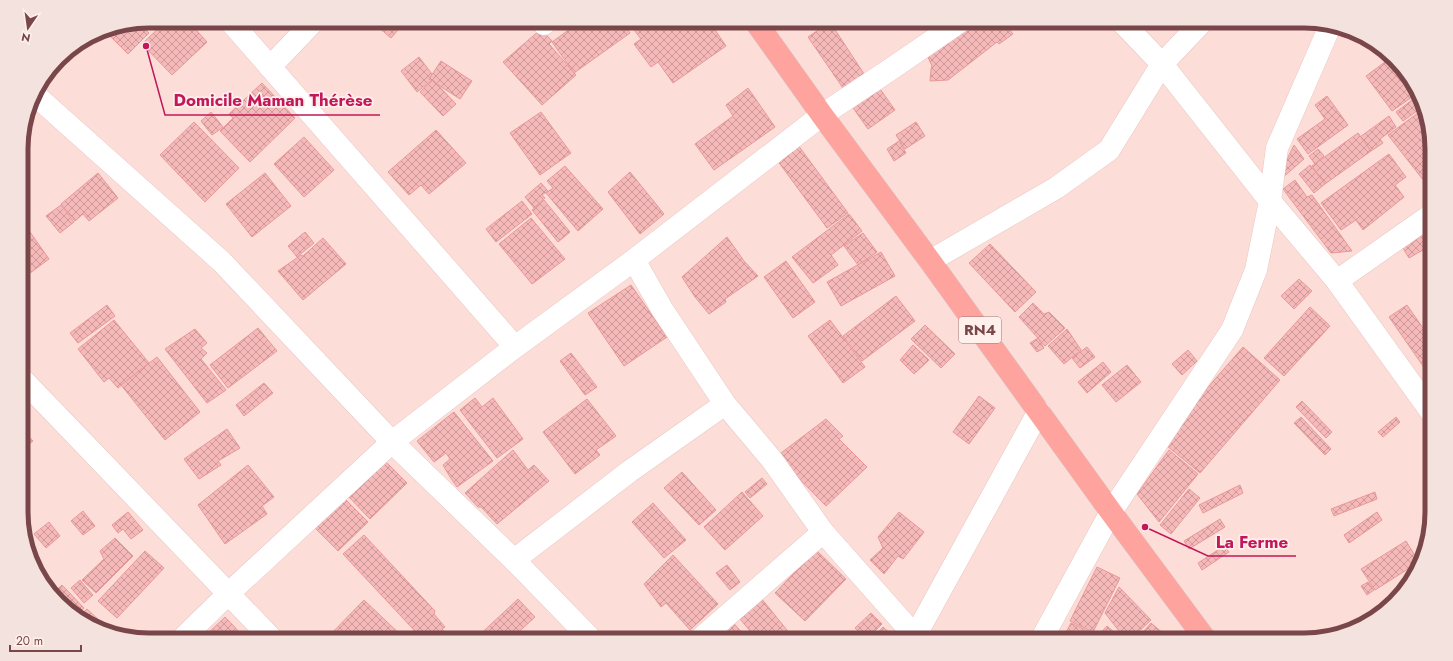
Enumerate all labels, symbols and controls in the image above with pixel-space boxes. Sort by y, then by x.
north arrow [8,8,48,48]
text: N [20,29,32,47]
callout: Domicile Maman Thérèse [165,86,380,115]
text: Domicile Maman Thérèse [174,88,373,112]
road number: RN4 [959,317,1001,343]
callout: La Ferme [1208,527,1296,556]
text: La Ferme [1216,530,1289,554]
scale bar [10,627,81,653]
text: 20 m [16,632,43,650]

